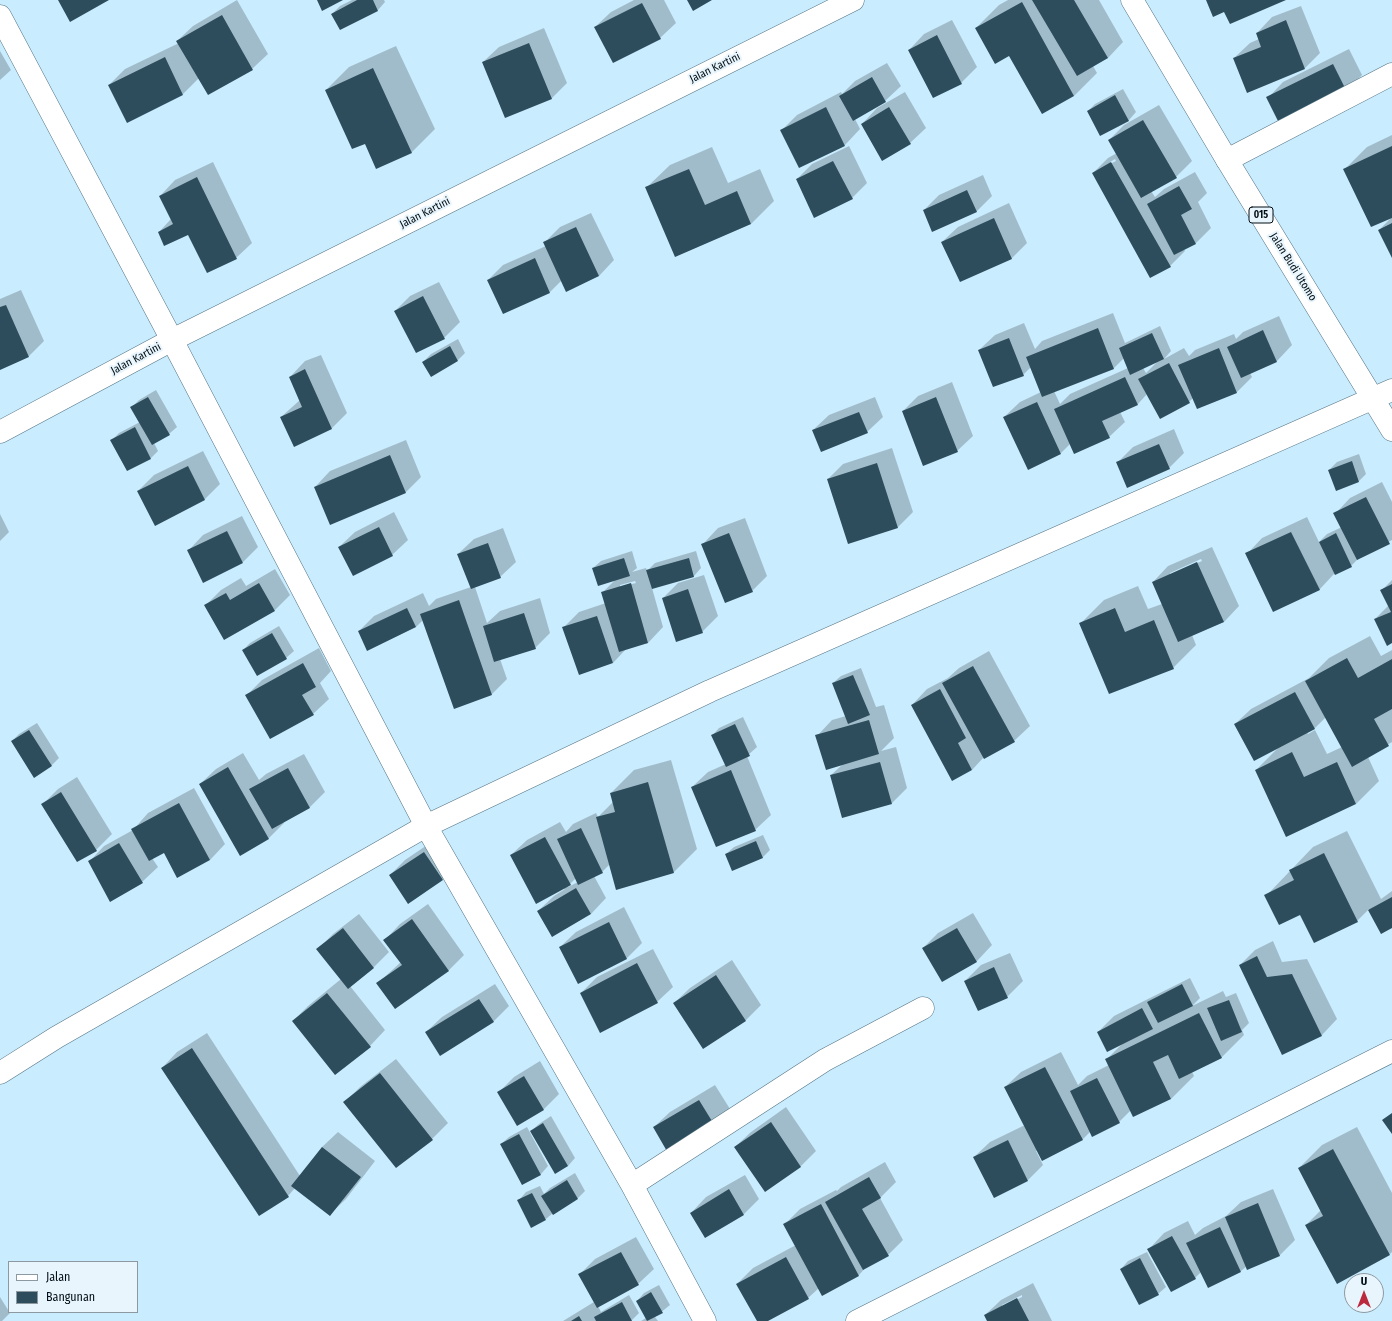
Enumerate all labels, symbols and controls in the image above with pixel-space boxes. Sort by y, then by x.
street label: Jalan Kartini [687,50,743,86]
street label: Jalan Kartini [398,195,452,231]
road number: 015 [1249,207,1273,223]
street label: Jalan Budi Utomo [1267,230,1319,304]
street label: Jalan Kartini [109,340,163,378]
legend [8,1261,138,1313]
text: Jalan [46,1270,70,1284]
north arrow [1344,1273,1384,1313]
text: U [1361,1275,1367,1288]
text: Bangunan [46,1290,95,1304]

